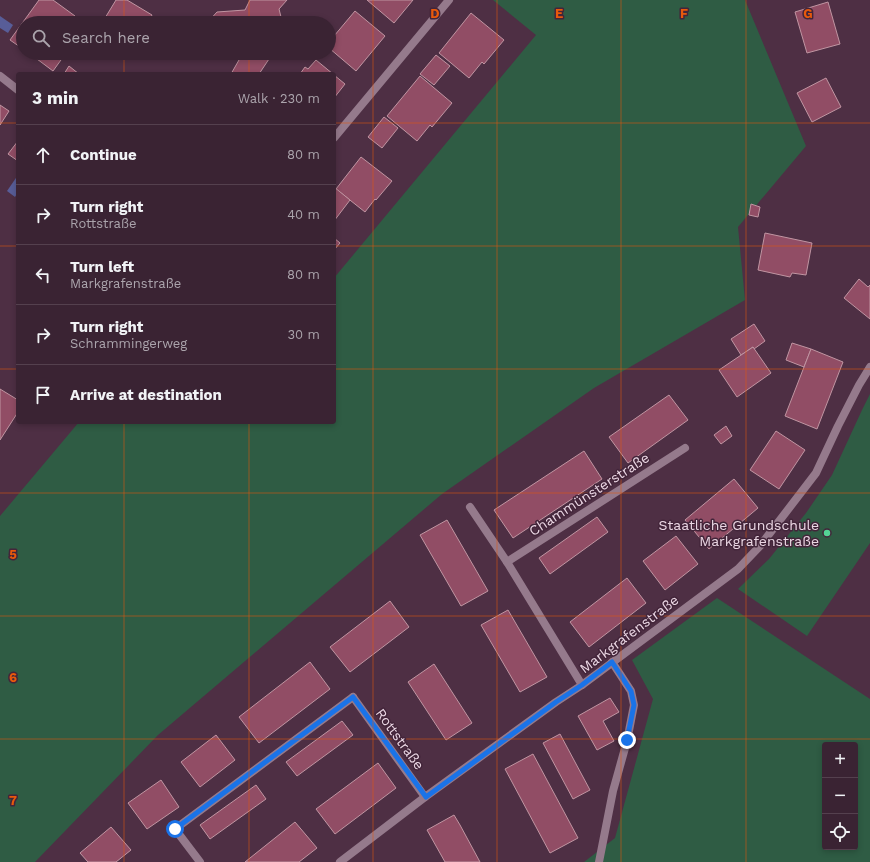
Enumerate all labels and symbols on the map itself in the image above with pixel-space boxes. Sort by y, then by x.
text: D [430,6,440,21]
text: E [555,6,563,21]
text: F [680,6,688,21]
text: G [803,6,813,21]
street label: Chammünsterstraße [526,449,652,539]
place label: Staatliche Grundschule Markgrafenstraße [659,517,819,549]
marker: Staatliche Grundschule Markgrafenstraße [822,528,832,538]
text: 5 [9,547,17,562]
street label: Markgrafenstraße [576,592,682,676]
text: 6 [9,670,17,685]
street label: Rottstraße [372,705,428,773]
route end [618,731,636,749]
text: 7 [9,793,17,808]
route start [166,820,184,838]

